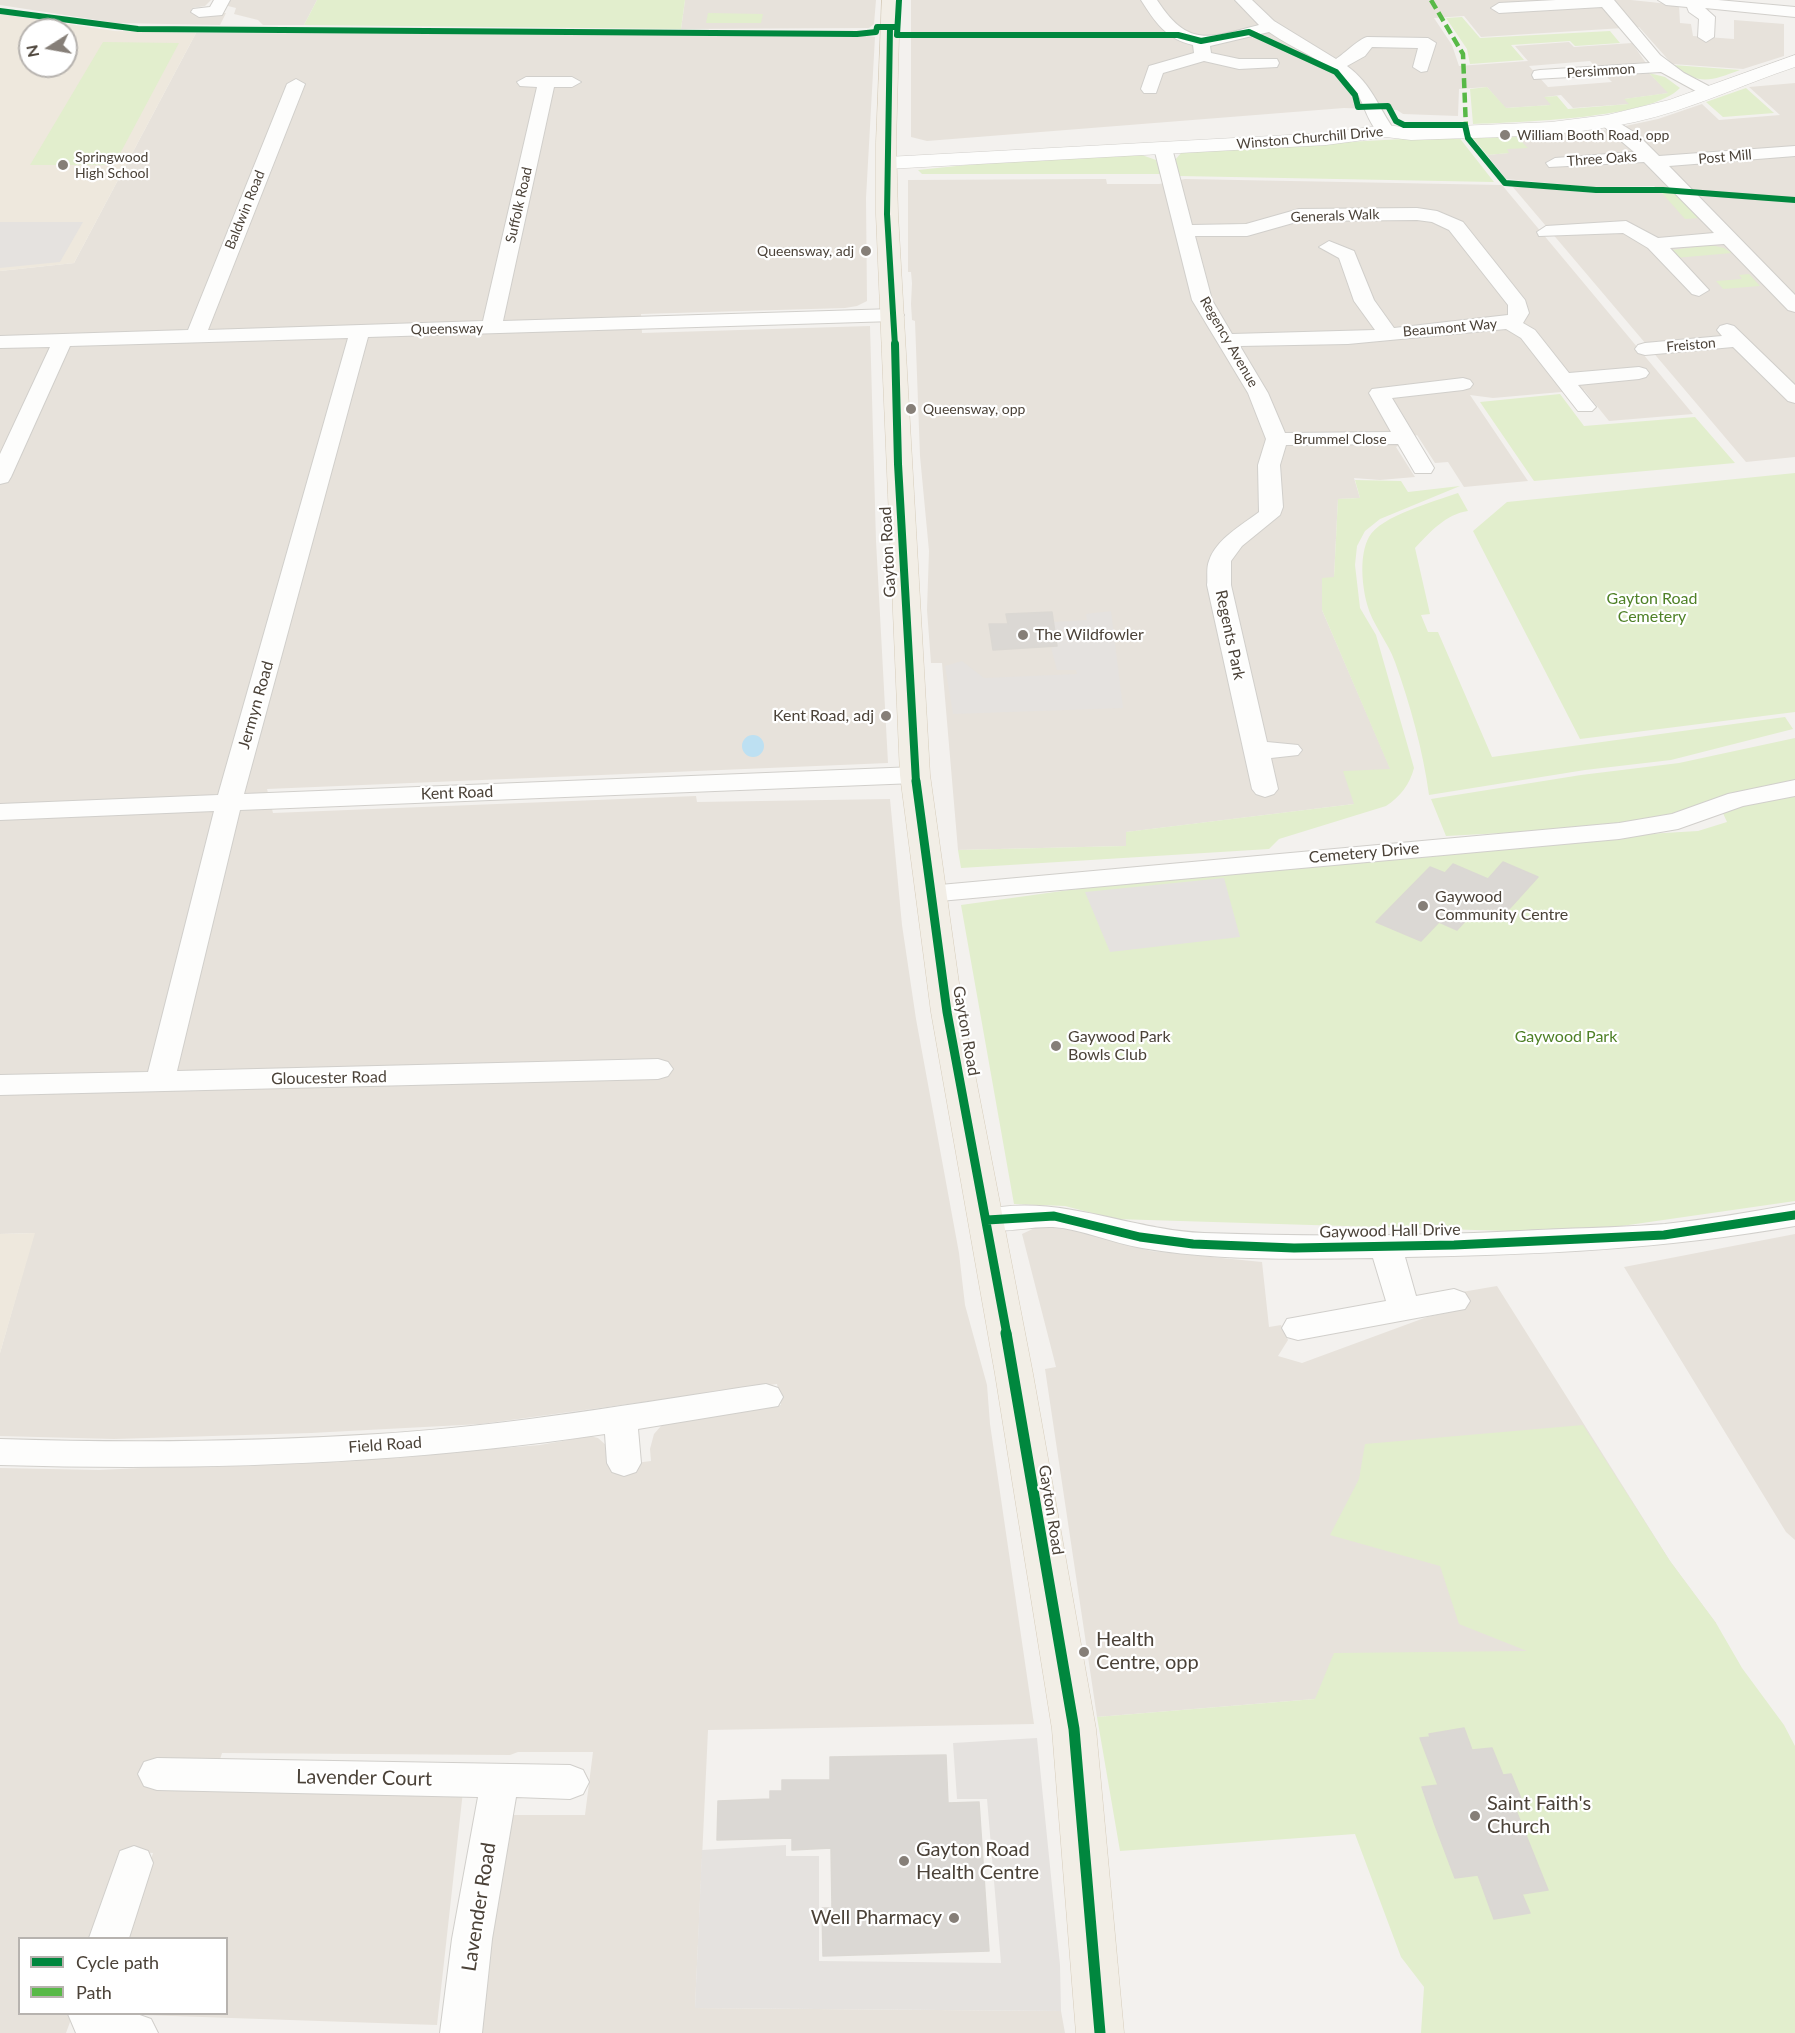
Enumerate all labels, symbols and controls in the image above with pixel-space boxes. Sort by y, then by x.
north arrow [18,18,78,78]
text: N [21,43,42,59]
street label: Persimmon [1566,60,1636,82]
street label: Winston Churchill Drive [1236,123,1384,153]
place label: William Booth Road, opp [1517,127,1669,143]
marker: William Booth Road, opp [1498,128,1512,142]
street label: Post Mill [1698,146,1752,168]
street label: Three Oaks [1566,148,1638,170]
place label: Springwood High School [75,149,149,182]
marker: Springwood High School [56,158,70,172]
street label: Suffolk Road [502,165,536,245]
street label: Baldwin Road [222,168,268,252]
street label: Generals Walk [1290,206,1380,226]
place label: Queensway, adj [757,243,854,259]
marker: Queensway, adj [859,244,873,258]
street label: Regency Avenue [1196,294,1262,390]
street label: Beaumont Way [1402,316,1498,340]
street label: Queensway [411,320,483,338]
street label: Freiston [1666,334,1716,356]
place label: Queensway, opp [923,401,1025,417]
marker: Queensway, opp [904,402,918,416]
street label: Brummel Close [1293,431,1387,447]
street label: Gayton Road [876,506,900,598]
street label: Regents Park [1211,588,1249,682]
park label: Gayton Road Cemetery [1607,589,1697,627]
place label: The Wildfowler [1035,625,1144,645]
marker: The Wildfowler [1016,628,1030,642]
street label: Jermyn Road [234,659,278,751]
place label: Kent Road, adj [773,706,874,726]
marker: Kent Road, adj [879,709,893,723]
street label: Kent Road [420,782,494,804]
street label: Cemetery Drive [1308,839,1420,867]
place label: Gaywood Community Centre [1435,887,1568,925]
marker: Gaywood Community Centre [1416,899,1430,913]
street label: Gayton Road [949,985,983,1077]
place label: Gaywood Park Bowls Club [1068,1027,1171,1065]
park label: Gaywood Park [1515,1027,1617,1047]
marker: Gaywood Park Bowls Club [1049,1039,1063,1053]
street label: Gloucester Road [271,1067,387,1089]
street label: Gaywood Hall Drive [1319,1220,1461,1242]
street label: Field Road [348,1433,422,1457]
street label: Gayton Road [1034,1464,1068,1556]
place label: Health Centre, opp [1096,1628,1199,1675]
marker: Health Centre, opp [1077,1645,1091,1659]
street label: Lavender Court [296,1765,432,1791]
place label: Saint Faith's Church [1487,1792,1591,1839]
marker: Saint Faith's Church [1468,1809,1482,1823]
place label: Gayton Road Health Centre [916,1838,1039,1885]
street label: Lavender Road [457,1841,501,1973]
marker: Gayton Road Health Centre [897,1854,911,1868]
place label: Well Pharmacy [811,1906,942,1930]
marker: Well Pharmacy [947,1911,961,1925]
legend [18,1937,228,2015]
text: Cycle path [76,1951,159,1973]
text: Path [76,1981,112,2003]

